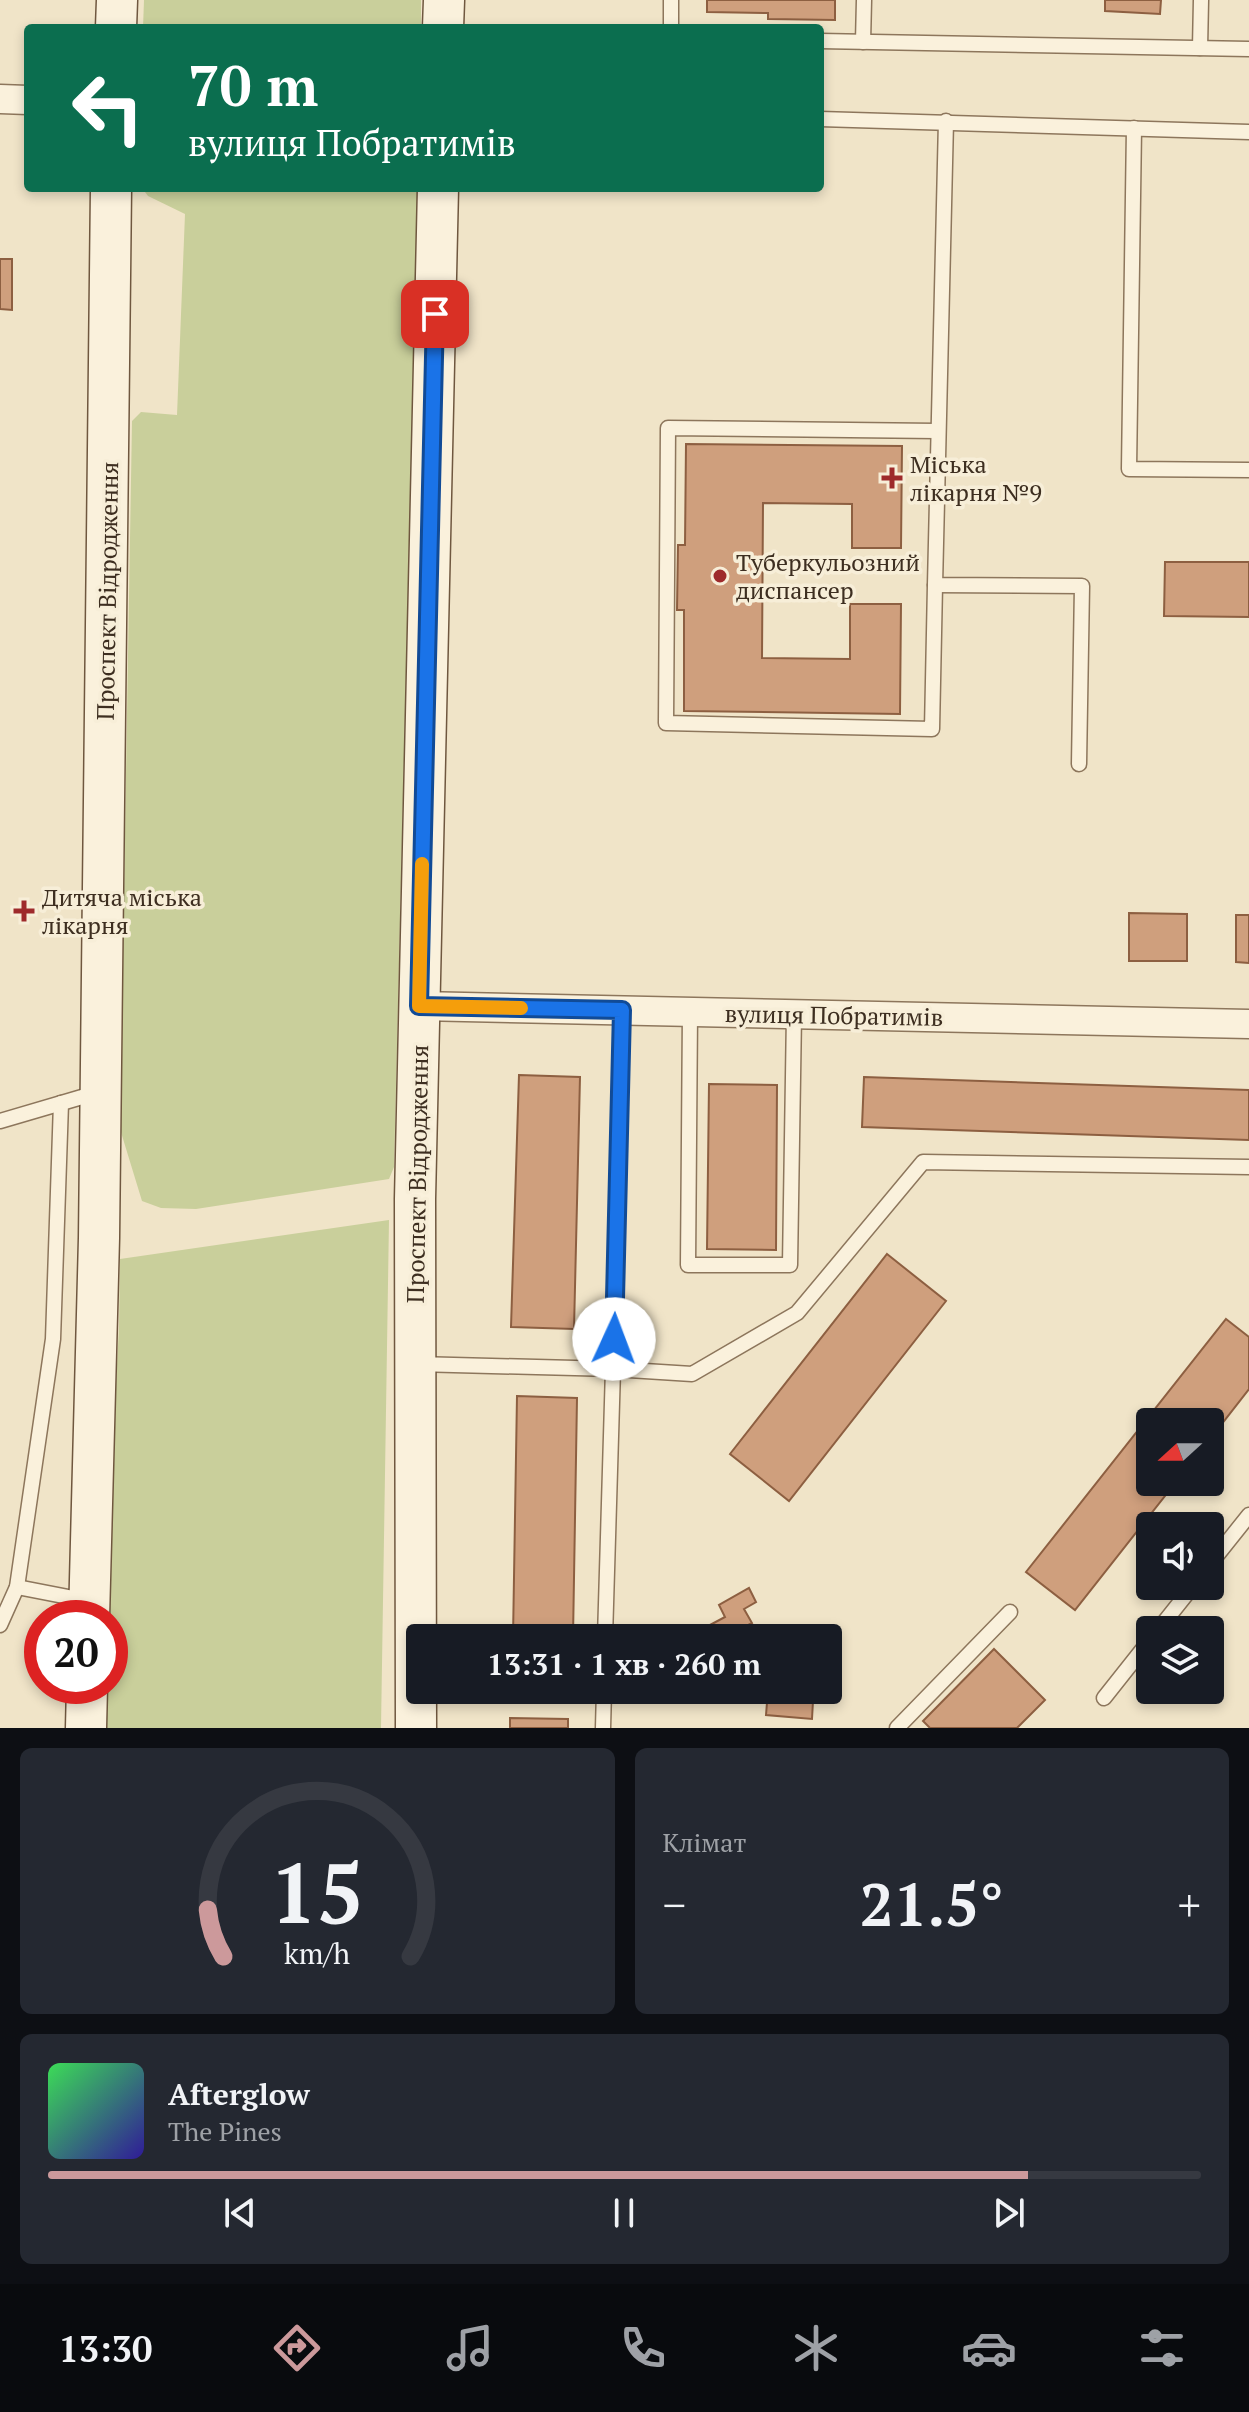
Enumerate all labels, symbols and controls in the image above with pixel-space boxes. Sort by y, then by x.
text: 70 m [188,48,318,122]
icon: left [56,56,160,160]
text: вулиця Побратимів [188,119,516,166]
pin [401,280,469,348]
icon: arrive [413,292,457,336]
place label: Міська лікарня №9 [910,448,1042,508]
street label: Проспект Відродження [89,461,125,721]
marker: Міська лікарня №9 [881,467,903,489]
place label: Туберкульозний диспансер [736,546,920,606]
marker: Туберкульозний диспансер [711,567,729,585]
place label: Дитяча міська лікарня [42,881,202,941]
marker: Дитяча міська лікарня [13,900,35,922]
street label: вулиця Побратимів [724,997,944,1033]
street label: Проспект Відродження [399,1044,435,1304]
position arrow [572,1297,656,1381]
north arrow [1136,1408,1224,1496]
map controls [1136,1408,1224,1704]
button: sound [1136,1512,1224,1600]
speed limit sign: 20 [24,1600,128,1704]
button: layers [1136,1616,1224,1704]
text: 13:31 · 1 хв · 260 m [487,1644,761,1684]
text: Клімат [663,1825,746,1859]
text: 15 [270,1837,364,1947]
text: 21.5° [860,1864,1004,1943]
text: − [663,1875,686,1934]
text: + [1178,1875,1201,1934]
text: km/h [284,1934,350,1972]
text: Afterglow [168,2074,310,2114]
text: The Pines [168,2114,282,2148]
icon: previous [218,2191,262,2235]
icon: pause [602,2191,646,2235]
icon: next [987,2191,1031,2235]
icon: directions [269,2320,325,2376]
icon: music [442,2320,498,2376]
icon: phone [615,2320,671,2376]
icon: climate [788,2320,844,2376]
icon: car [961,2320,1017,2376]
icon: filters [1134,2320,1190,2376]
text: 13:30 [59,2325,152,2372]

